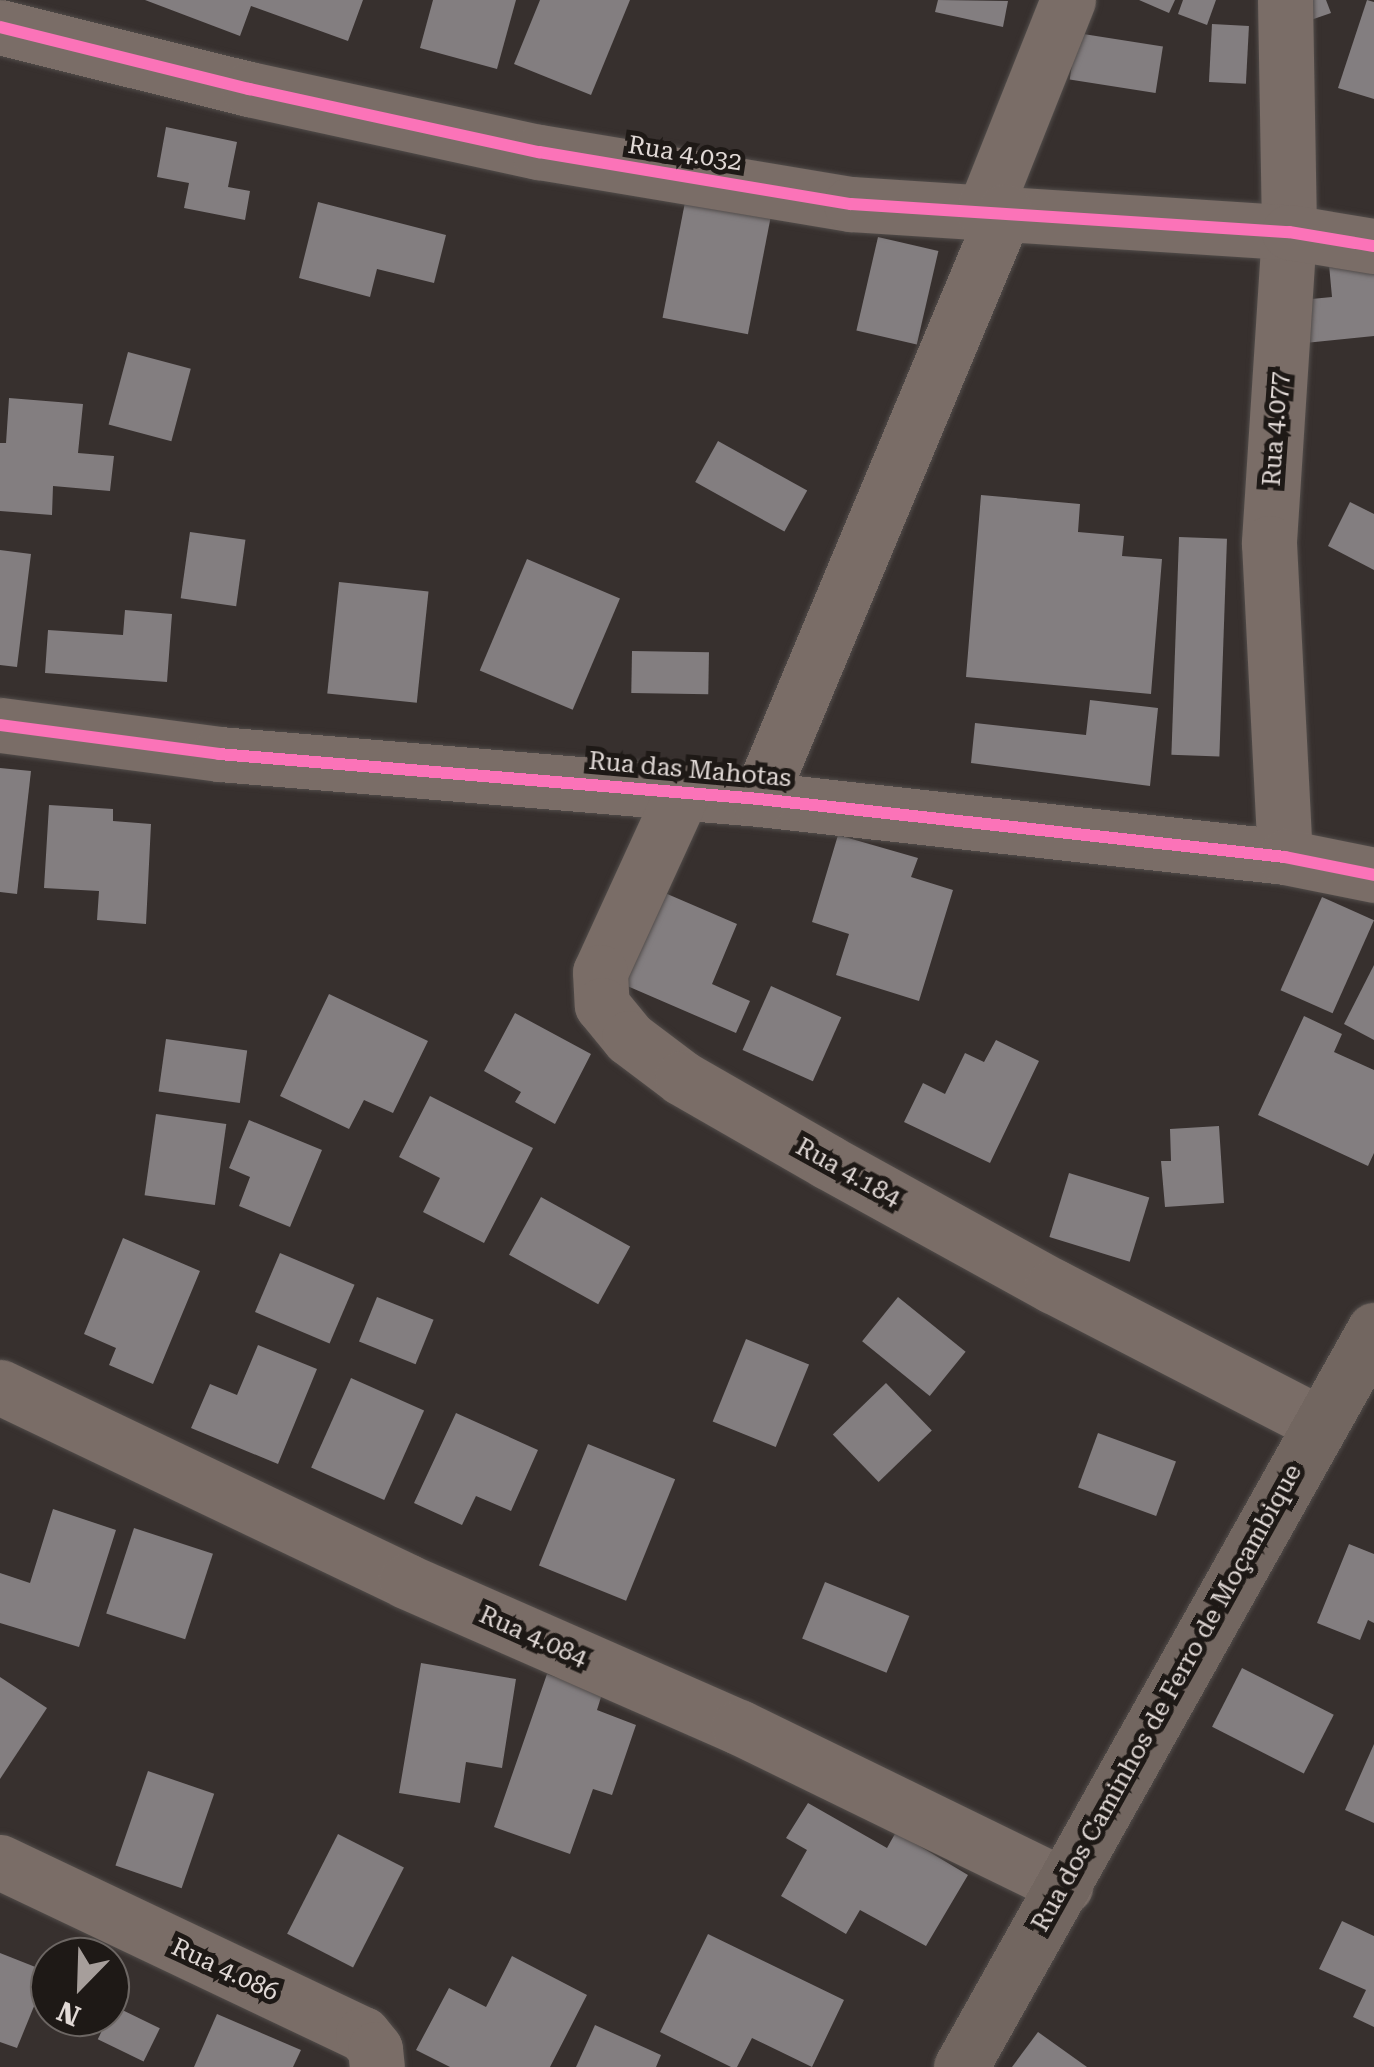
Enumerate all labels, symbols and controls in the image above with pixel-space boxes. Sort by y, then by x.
street label: Rua 4.032 [626,130,744,178]
street label: Rua 4.077 [1257,371,1295,487]
street label: Rua das Mahotas [587,746,793,794]
street label: Rua 4.184 [791,1132,905,1214]
street label: Rua dos Caminhos de Ferro de Moçambique [1026,1459,1308,1937]
street label: Rua 4.084 [474,1600,592,1674]
street label: Rua 4.086 [167,1932,283,2008]
north arrow [30,1937,130,2037]
text: N [52,1994,85,2033]

